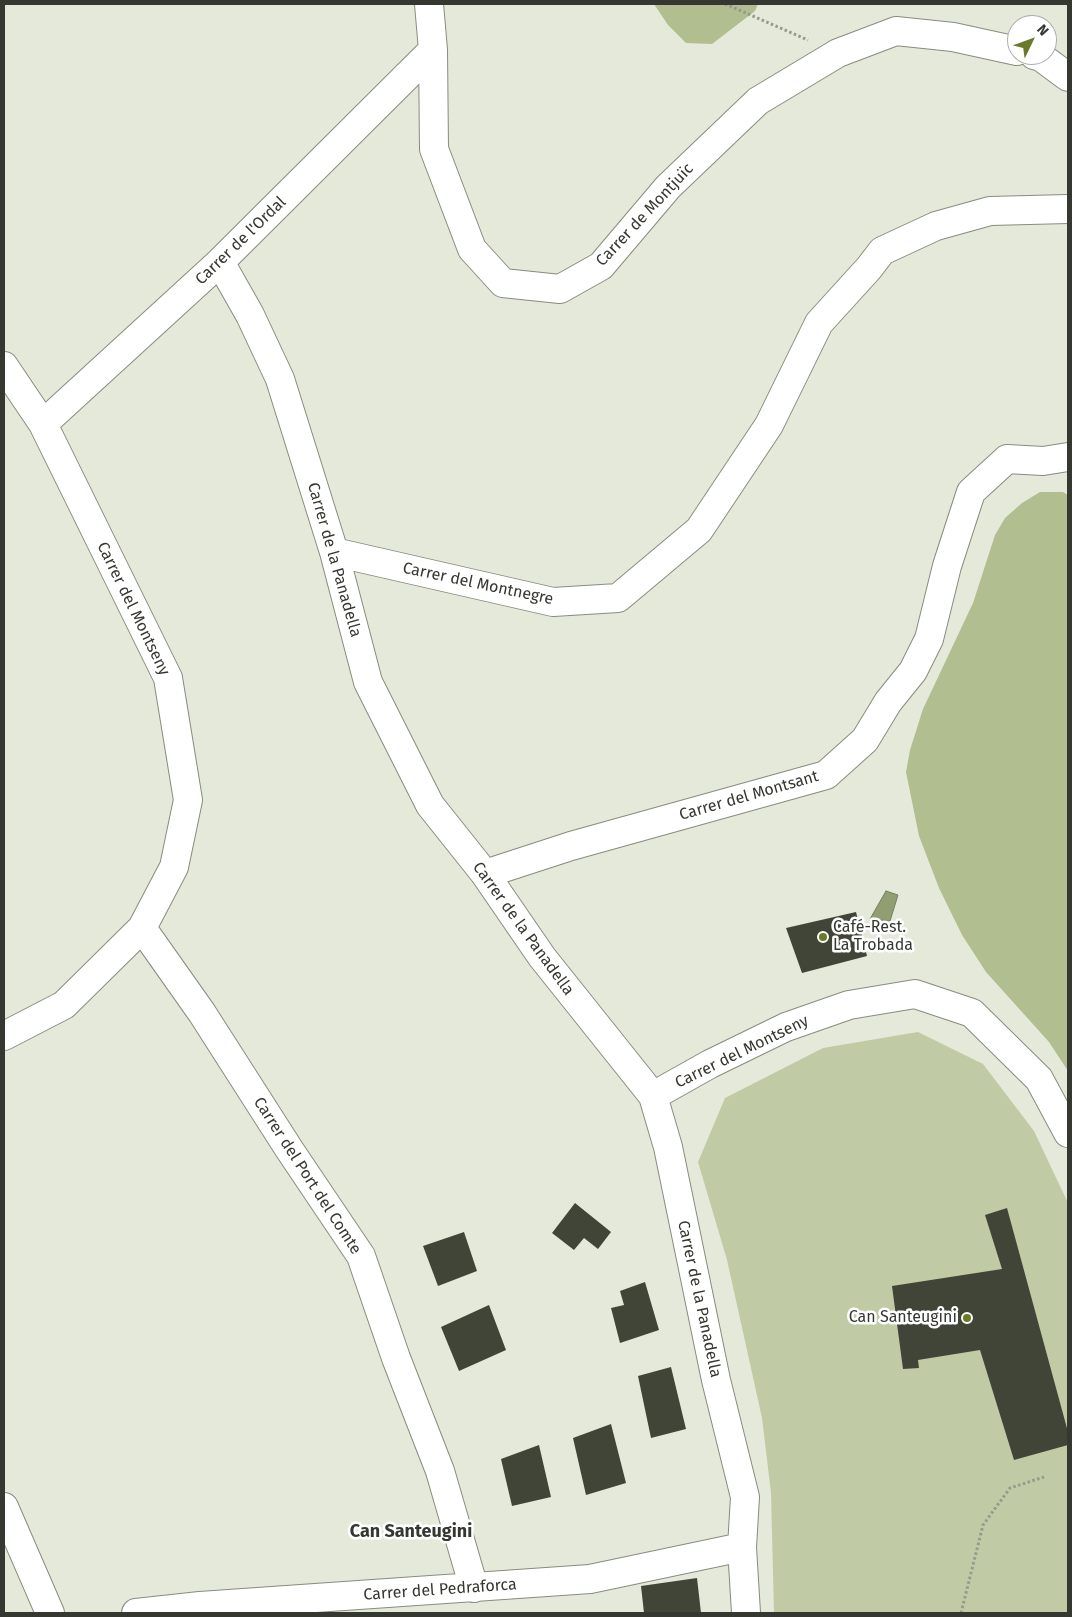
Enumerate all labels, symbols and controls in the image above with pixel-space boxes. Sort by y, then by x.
north arrow [1007,15,1057,65]
text: N [1033,21,1052,39]
street label: Carrer de Montjuïc [592,159,698,271]
street label: Carrer de l'Ordal [192,193,290,289]
street label: Carrer de la Panadella [303,480,365,640]
street label: Carrer del Montseny [92,539,174,679]
street label: Carrer del Montnegre [401,559,555,609]
street label: Carrer del Montsant [677,767,821,825]
street label: Carrer de la Panadella [468,859,578,999]
place label: Café-Rest. La Trobada [833,918,913,956]
marker: Café-Rest. La Trobada [817,931,829,943]
street label: Carrer del Montseny [672,1011,812,1093]
street label: Carrer del Port del Comte [249,1094,365,1258]
street label: Carrer de la Panadella [673,1219,725,1379]
place label: Can Santeugini [849,1308,957,1328]
marker: Can Santeugini [961,1312,973,1324]
district label: Can Santeugini [350,1521,472,1543]
street label: Carrer del Pedraforca [363,1575,517,1605]

